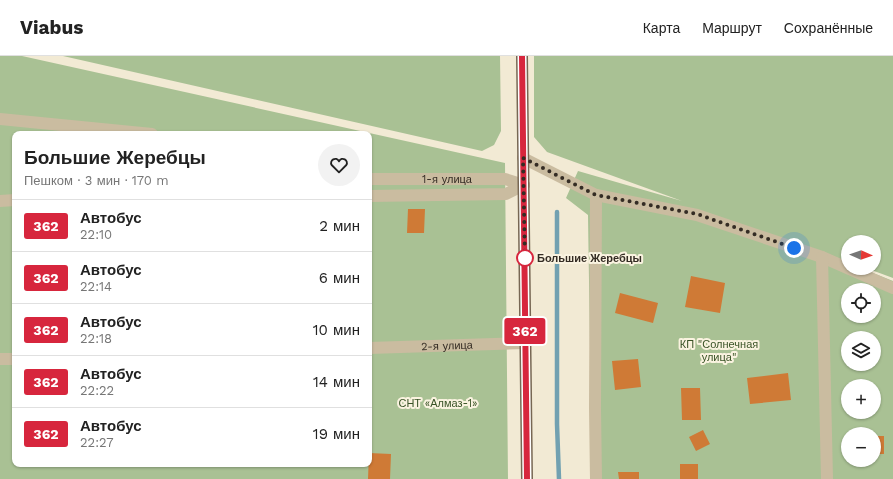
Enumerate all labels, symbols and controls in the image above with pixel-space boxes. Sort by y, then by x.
text: Viabus [20,16,83,39]
text: Карта [643,20,680,36]
text: Маршрут [702,20,762,36]
text: Сохранённые [784,20,873,36]
button: heart [318,144,360,186]
text: Большие Жеребцы [24,146,206,169]
text: Пешком · 3 мин · 170 m [24,173,169,188]
street label: 1-я улица [422,173,473,186]
text: Автобус [80,209,142,227]
text: 2 мин [319,217,360,235]
text: 362 [33,218,59,234]
text: 22:10 [80,227,112,242]
north arrow [841,235,881,275]
map controls [841,235,881,467]
your location [784,238,804,258]
marker: Большие Жеребцы [516,249,534,267]
place label: Большие Жеребцы [537,252,642,265]
text: Автобус [80,261,142,279]
text: 6 мин [319,269,360,287]
text: 362 [33,270,59,286]
text: 22:14 [80,279,112,294]
button: locate [841,283,881,323]
text: Автобус [80,313,142,331]
line badge: 362 [502,318,548,344]
text: 10 мин [313,321,360,339]
text: 362 [33,322,59,338]
text: 362 [512,323,538,339]
text: 22:18 [80,331,112,346]
button: layers [841,331,881,371]
street label: 2-я улица [421,338,474,353]
park label: КП "Солнечная улица" [680,338,758,364]
text: Автобус [80,365,142,383]
text: 14 мин [313,373,360,391]
text: 362 [33,374,59,390]
button: + [841,379,881,419]
text: 22:22 [80,383,114,398]
park label: СНТ «Алмаз-1» [398,397,478,410]
text: Автобус [80,417,142,435]
text: 19 мин [313,425,360,443]
text: 362 [33,426,59,442]
button: − [841,427,881,467]
text: 22:27 [80,435,114,450]

